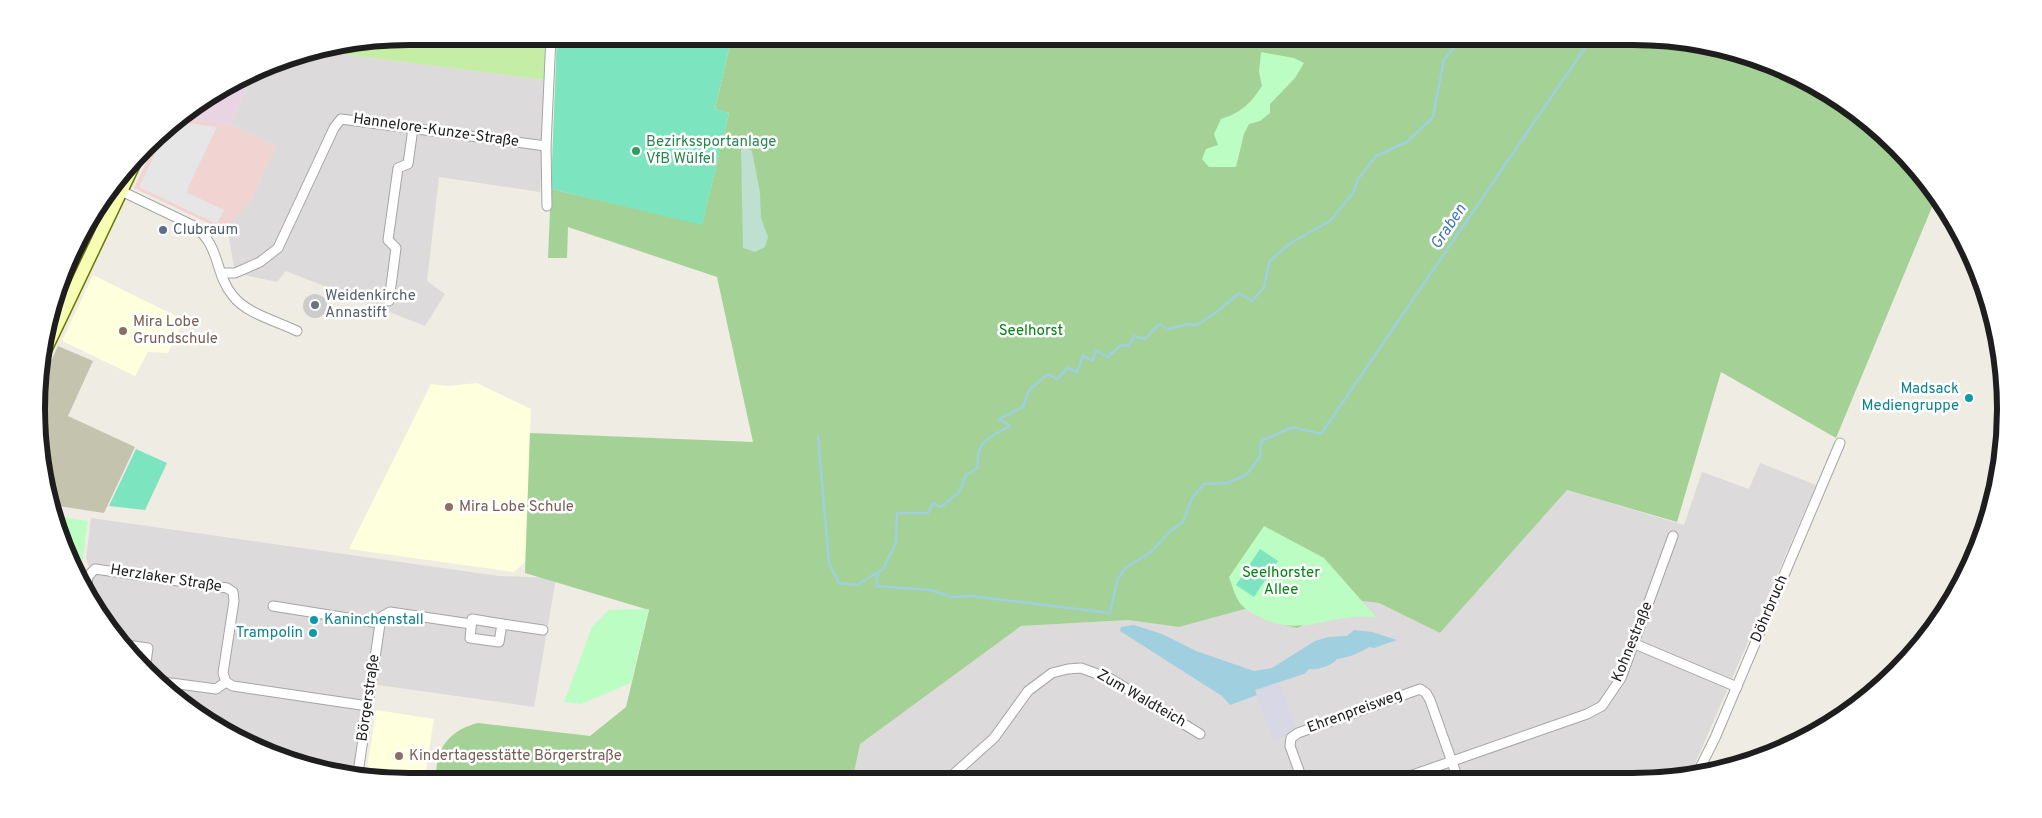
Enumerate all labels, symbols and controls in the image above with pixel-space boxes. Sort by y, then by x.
street label: Hannelore-Kunze-Straße [352,110,520,152]
place label: Bezirkssportanlage VfB Wülfel [646,133,776,169]
marker: Bezirkssportanlage VfB Wülfel [630,145,642,157]
water label: Graben [1427,200,1472,253]
place label: Clubraum [173,221,238,240]
marker: Clubraum [157,224,169,236]
place label: Weidenkirche Annastift [325,287,416,323]
marker: Weidenkirche Annastift [309,299,321,311]
place label: Mira Lobe Grundschule [133,313,218,349]
park label: Seelhorst [999,322,1063,341]
marker: Mira Lobe Grundschule [117,325,129,337]
place label: Madsack Mediengruppe [1861,380,1959,416]
marker: Madsack Mediengruppe [1963,392,1975,404]
place label: Mira Lobe Schule [459,498,574,517]
marker: Mira Lobe Schule [443,501,455,513]
street label: Herzlaker Straße [109,561,223,597]
park label: Seelhorster Allee [1242,564,1320,600]
street label: Döhrbruch [1747,572,1793,646]
street label: Kohnestraße [1608,599,1658,685]
place label: Kaninchenstall [324,611,424,630]
marker: Kaninchenstall [308,614,320,626]
place label: Trampolin [236,624,303,643]
marker: Trampolin [307,627,319,639]
street label: Börgerstraße [353,653,385,743]
street label: Zum Waldteich [1093,666,1189,732]
street label: Ehrenpreisweg [1305,686,1405,738]
place label: Kindertagesstätte Börgerstraße [409,747,622,766]
marker: Kindertagesstätte Börgerstraße [393,750,405,762]

